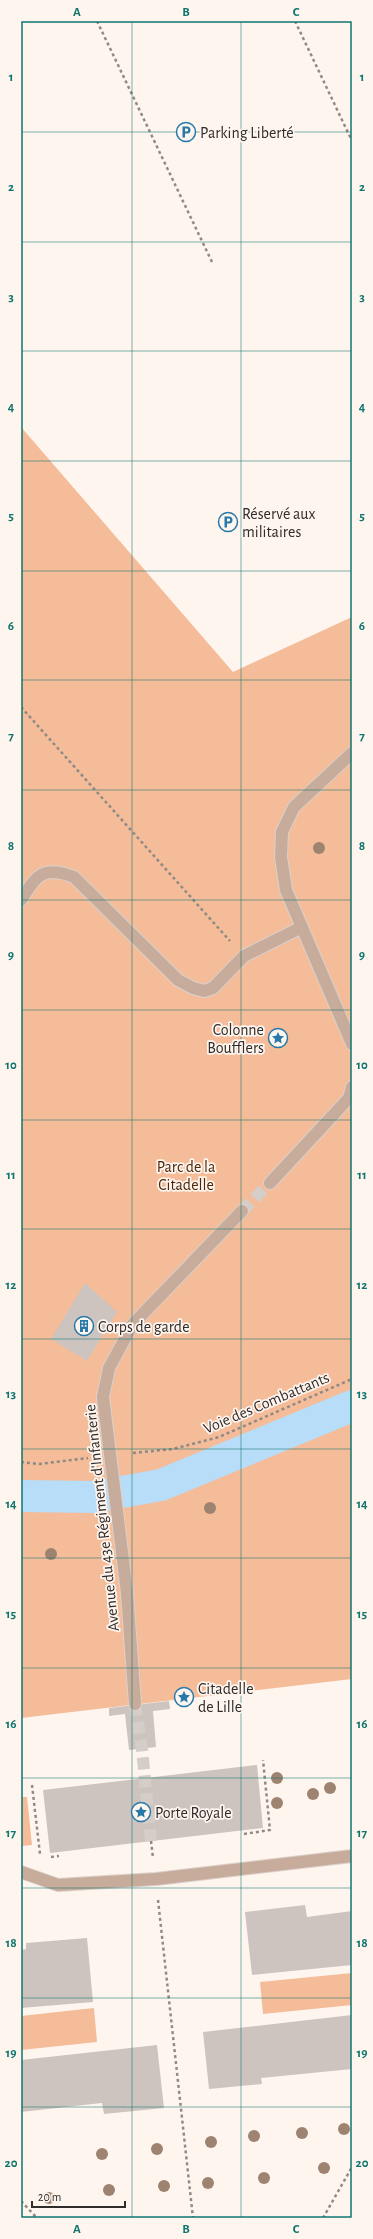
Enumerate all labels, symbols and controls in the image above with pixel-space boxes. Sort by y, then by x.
text: A [73,6,81,19]
text: B [182,6,190,19]
text: C [293,6,300,19]
text: 1 [9,71,13,84]
text: 1 [360,71,364,84]
parking icon: Parking Liberté [175,121,197,143]
place label: Parking Liberté [200,125,294,141]
text: 2 [8,181,14,194]
text: 2 [359,181,365,194]
text: 3 [8,291,14,304]
text: 3 [359,291,365,304]
text: 4 [8,401,15,414]
text: 4 [359,401,366,414]
place label: Réservé aux militaires [242,506,315,540]
text: 5 [8,510,14,523]
text: 5 [359,510,365,523]
parking icon: Réservé aux militaires [217,511,239,533]
text: 6 [8,620,14,633]
text: 6 [359,620,365,633]
text: 7 [8,730,14,743]
text: 7 [359,730,365,743]
text: 8 [8,840,14,853]
text: 8 [359,840,365,853]
text: 9 [8,949,14,962]
text: 9 [359,949,365,962]
place label: Colonne Boufflers [207,1022,264,1056]
place icon: Colonne Boufflers [267,1027,289,1049]
text: 10 [5,1059,17,1072]
text: 10 [356,1059,368,1072]
park label: Parc de la Citadelle [157,1159,215,1193]
text: 11 [6,1169,16,1182]
text: 11 [357,1169,367,1182]
text: 12 [6,1279,16,1292]
text: 12 [357,1279,367,1292]
building icon: Corps de garde [73,1315,95,1337]
place label: Corps de garde [98,1319,190,1335]
street label: Voie des Combattants [201,1369,332,1437]
text: 13 [6,1388,17,1401]
text: 13 [357,1388,368,1401]
street label: Avenue du 43e Régiment d'Infanterie [82,1404,122,1632]
text: 14 [5,1498,17,1511]
text: 14 [356,1498,368,1511]
text: 15 [6,1608,17,1621]
text: 15 [357,1608,368,1621]
place label: Citadelle de Lille [198,1681,254,1715]
place icon: Citadelle de Lille [173,1686,195,1708]
text: 16 [6,1718,16,1731]
text: 16 [357,1718,367,1731]
place icon: Porte Royale [130,1801,152,1823]
place label: Porte Royale [155,1805,232,1822]
text: 17 [6,1827,17,1840]
text: 17 [357,1827,368,1840]
text: 18 [5,1937,17,1950]
text: 18 [356,1937,368,1950]
text: 19 [6,2047,16,2060]
text: 19 [357,2047,367,2060]
text: 20 [5,2157,18,2170]
text: 20 [356,2157,369,2170]
scale bar [32,2183,125,2209]
text: 20 m [38,2191,61,2203]
text: A [73,2223,81,2236]
text: B [182,2223,190,2236]
text: C [293,2223,300,2236]

